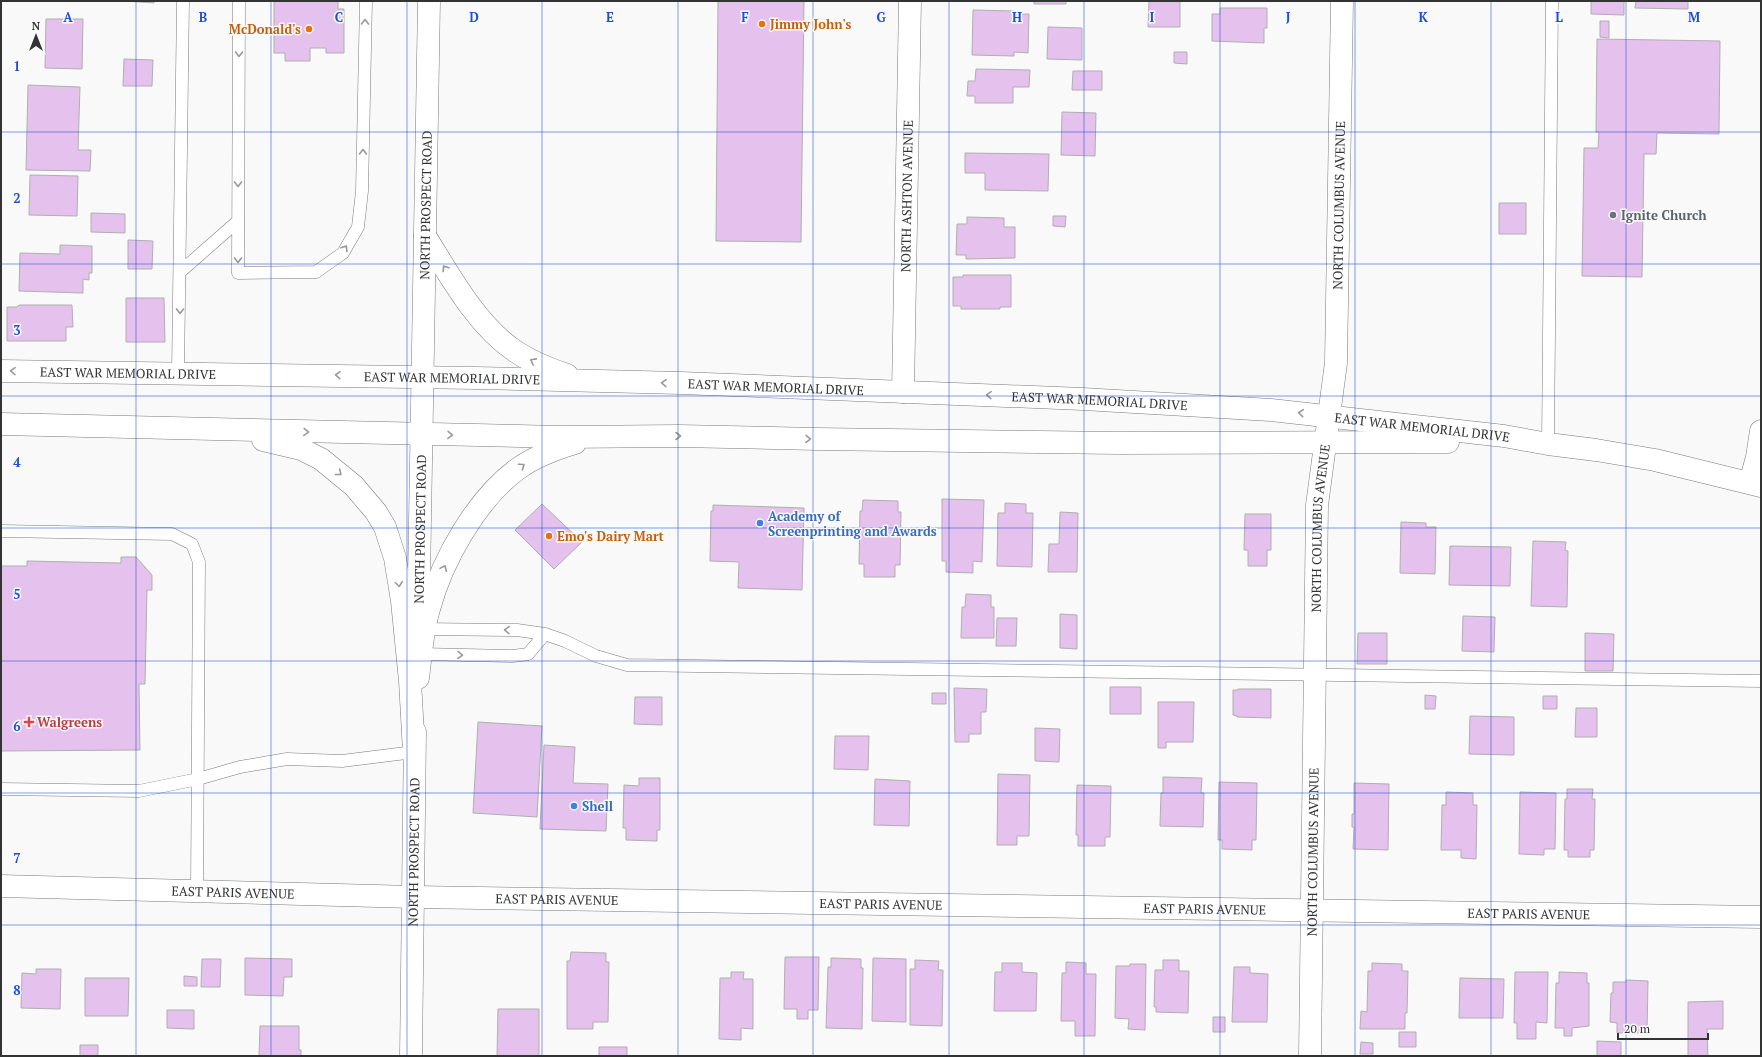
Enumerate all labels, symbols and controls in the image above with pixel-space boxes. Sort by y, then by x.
text: A [63,8,73,26]
text: B [199,8,207,26]
text: C [335,8,343,26]
text: D [469,8,479,26]
text: E [606,8,614,26]
text: F [741,8,749,26]
text: G [876,8,886,26]
text: H [1012,8,1022,26]
text: I [1150,8,1155,26]
text: J [1286,8,1291,26]
text: K [1418,8,1428,26]
text: L [1555,8,1563,26]
text: M [1688,8,1700,26]
place label: Jimmy John's [770,15,852,33]
north arrow [16,16,56,56]
text: N [32,19,41,33]
one-way arrow [361,19,369,25]
marker: Jimmy John's [757,19,767,29]
place label: McDonald's [229,20,301,38]
marker: McDonald's [304,24,314,34]
one-way arrow [235,51,243,57]
text: 1 [13,57,21,75]
street label: NORTH ASHTON AVENUE [896,120,917,272]
street label: NORTH COLUMBUS AVENUE [1328,121,1349,290]
street label: NORTH PROSPECT ROAD [415,130,436,280]
one-way arrow [359,149,367,155]
one-way arrow [234,181,242,187]
text: 2 [13,189,21,207]
place label: Ignite Church [1621,206,1707,224]
marker: Ignite Church [1608,210,1618,220]
one-way arrow [340,245,348,252]
one-way arrow [234,257,242,263]
one-way arrow [443,265,450,272]
one-way arrow [175,308,184,314]
text: 3 [13,321,21,339]
one-way arrow [530,358,537,365]
street label: EAST WAR MEMORIAL DRIVE [40,363,216,383]
one-way arrow [10,367,16,375]
street label: EAST WAR MEMORIAL DRIVE [364,367,540,389]
one-way arrow [335,371,341,379]
street label: EAST WAR MEMORIAL DRIVE [687,374,864,399]
one-way arrow [661,379,667,387]
street label: EAST WAR MEMORIAL DRIVE [1011,387,1188,414]
one-way arrow [986,390,992,399]
one-way arrow [1298,408,1304,417]
street label: EAST WAR MEMORIAL DRIVE [1334,408,1512,446]
one-way arrow [303,428,309,436]
one-way arrow [447,431,453,439]
one-way arrow [675,432,681,440]
one-way arrow [805,435,811,443]
street label: NORTH COLUMBUS AVENUE [1307,443,1334,613]
text: 4 [13,453,21,471]
street label: NORTH PROSPECT ROAD [410,454,430,604]
one-way arrow [518,463,525,471]
one-way arrow [334,468,342,475]
place label: Academy of Screenprinting and Awards [768,507,937,540]
marker: Academy of Screenprinting and Awards [755,518,765,528]
place label: Emo's Dairy Mart [557,527,665,545]
marker: Emo's Dairy Mart [544,531,554,541]
one-way arrow [439,565,447,573]
one-way arrow [394,581,403,587]
text: 5 [13,585,21,603]
one-way arrow [504,626,510,634]
one-way arrow [457,651,463,659]
place label: Walgreens [37,713,102,731]
text: 6 [13,717,21,735]
marker: Walgreens [24,717,34,727]
street label: NORTH COLUMBUS AVENUE [1303,767,1323,937]
street label: NORTH PROSPECT ROAD [404,777,423,927]
place label: Shell [582,797,613,815]
marker: Shell [569,801,579,811]
text: 7 [13,849,21,867]
street label: EAST PARIS AVENUE [171,882,295,903]
street label: EAST PARIS AVENUE [495,889,618,909]
street label: EAST PARIS AVENUE [819,894,942,914]
street label: EAST PARIS AVENUE [1143,899,1266,919]
street label: EAST PARIS AVENUE [1467,904,1590,923]
text: 8 [13,981,21,999]
scale bar [1618,1015,1708,1041]
text: 20 m [1624,1021,1651,1036]

